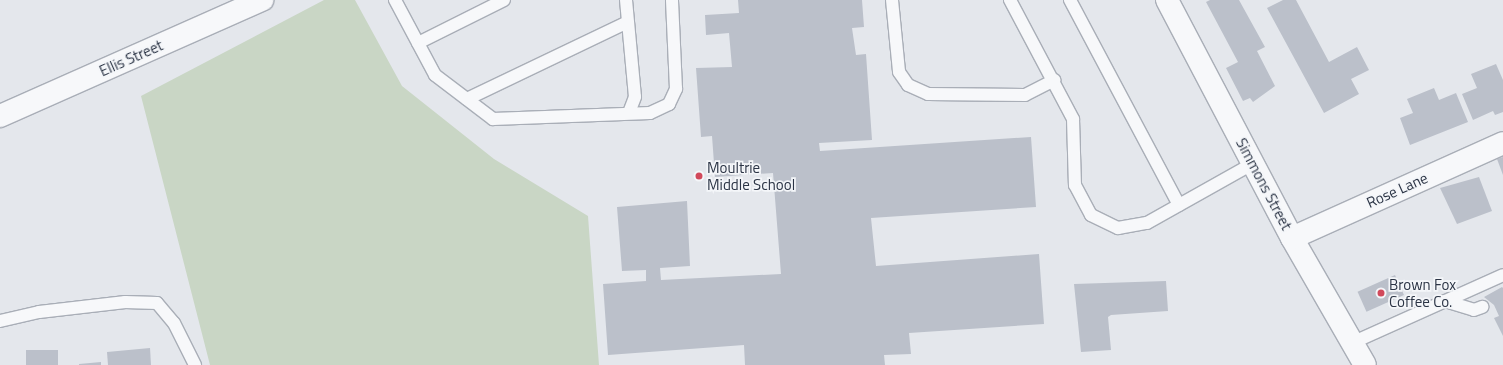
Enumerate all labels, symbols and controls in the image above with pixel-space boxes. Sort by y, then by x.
street label: Ellis Street [97,36,165,80]
street label: Simmons Street [1232,135,1296,233]
place label: Moultrie Middle School [707,158,795,193]
street label: Rose Lane [1364,169,1430,211]
marker: Moultrie Middle School [694,171,704,181]
place label: Brown Fox Coffee Co. [1389,275,1456,310]
marker: Brown Fox Coffee Co. [1376,288,1386,298]

